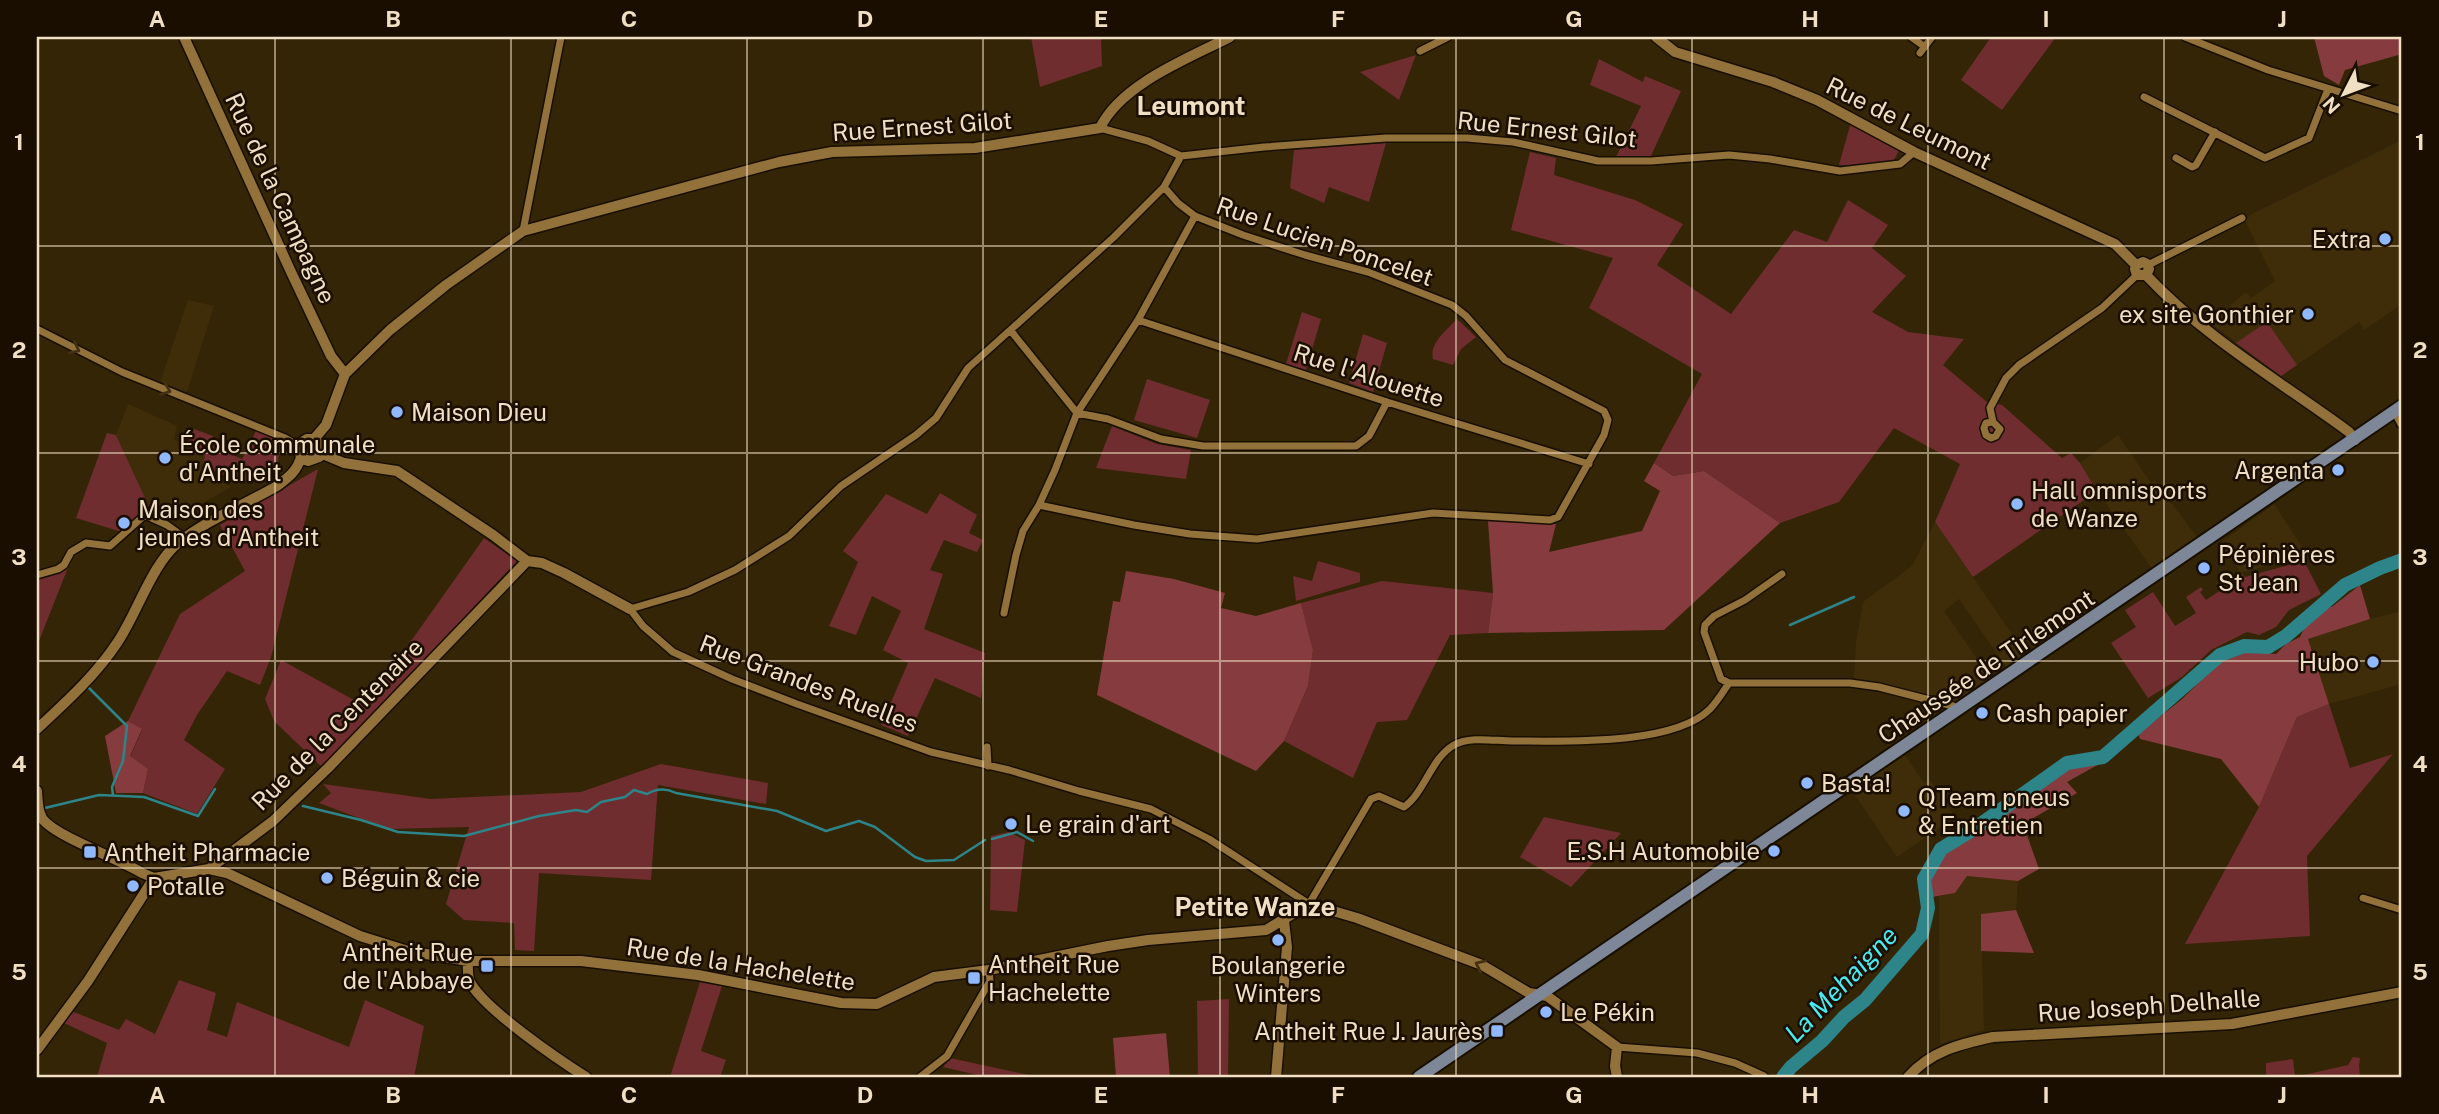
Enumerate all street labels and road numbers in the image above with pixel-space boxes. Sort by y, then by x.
street label: Rue de Leumont [1822,71,1996,175]
street label: Rue de la Campagne [220,88,342,308]
street label: Rue Ernest Gilot [831,106,1013,146]
street label: Rue Ernest Gilot [1456,106,1638,152]
street label: Rue Lucien Poncelet [1213,191,1437,291]
street label: Rue l'Alouette [1290,338,1448,412]
street label: Chaussée de Tirlemont [1873,583,2099,749]
street label: Rue Grandes Ruelles [696,628,922,738]
street label: Rue de la Centenaire [246,633,428,815]
street label: Rue de la Hachelette [625,932,857,996]
street label: Rue Joseph Delhalle [2037,983,2261,1027]

